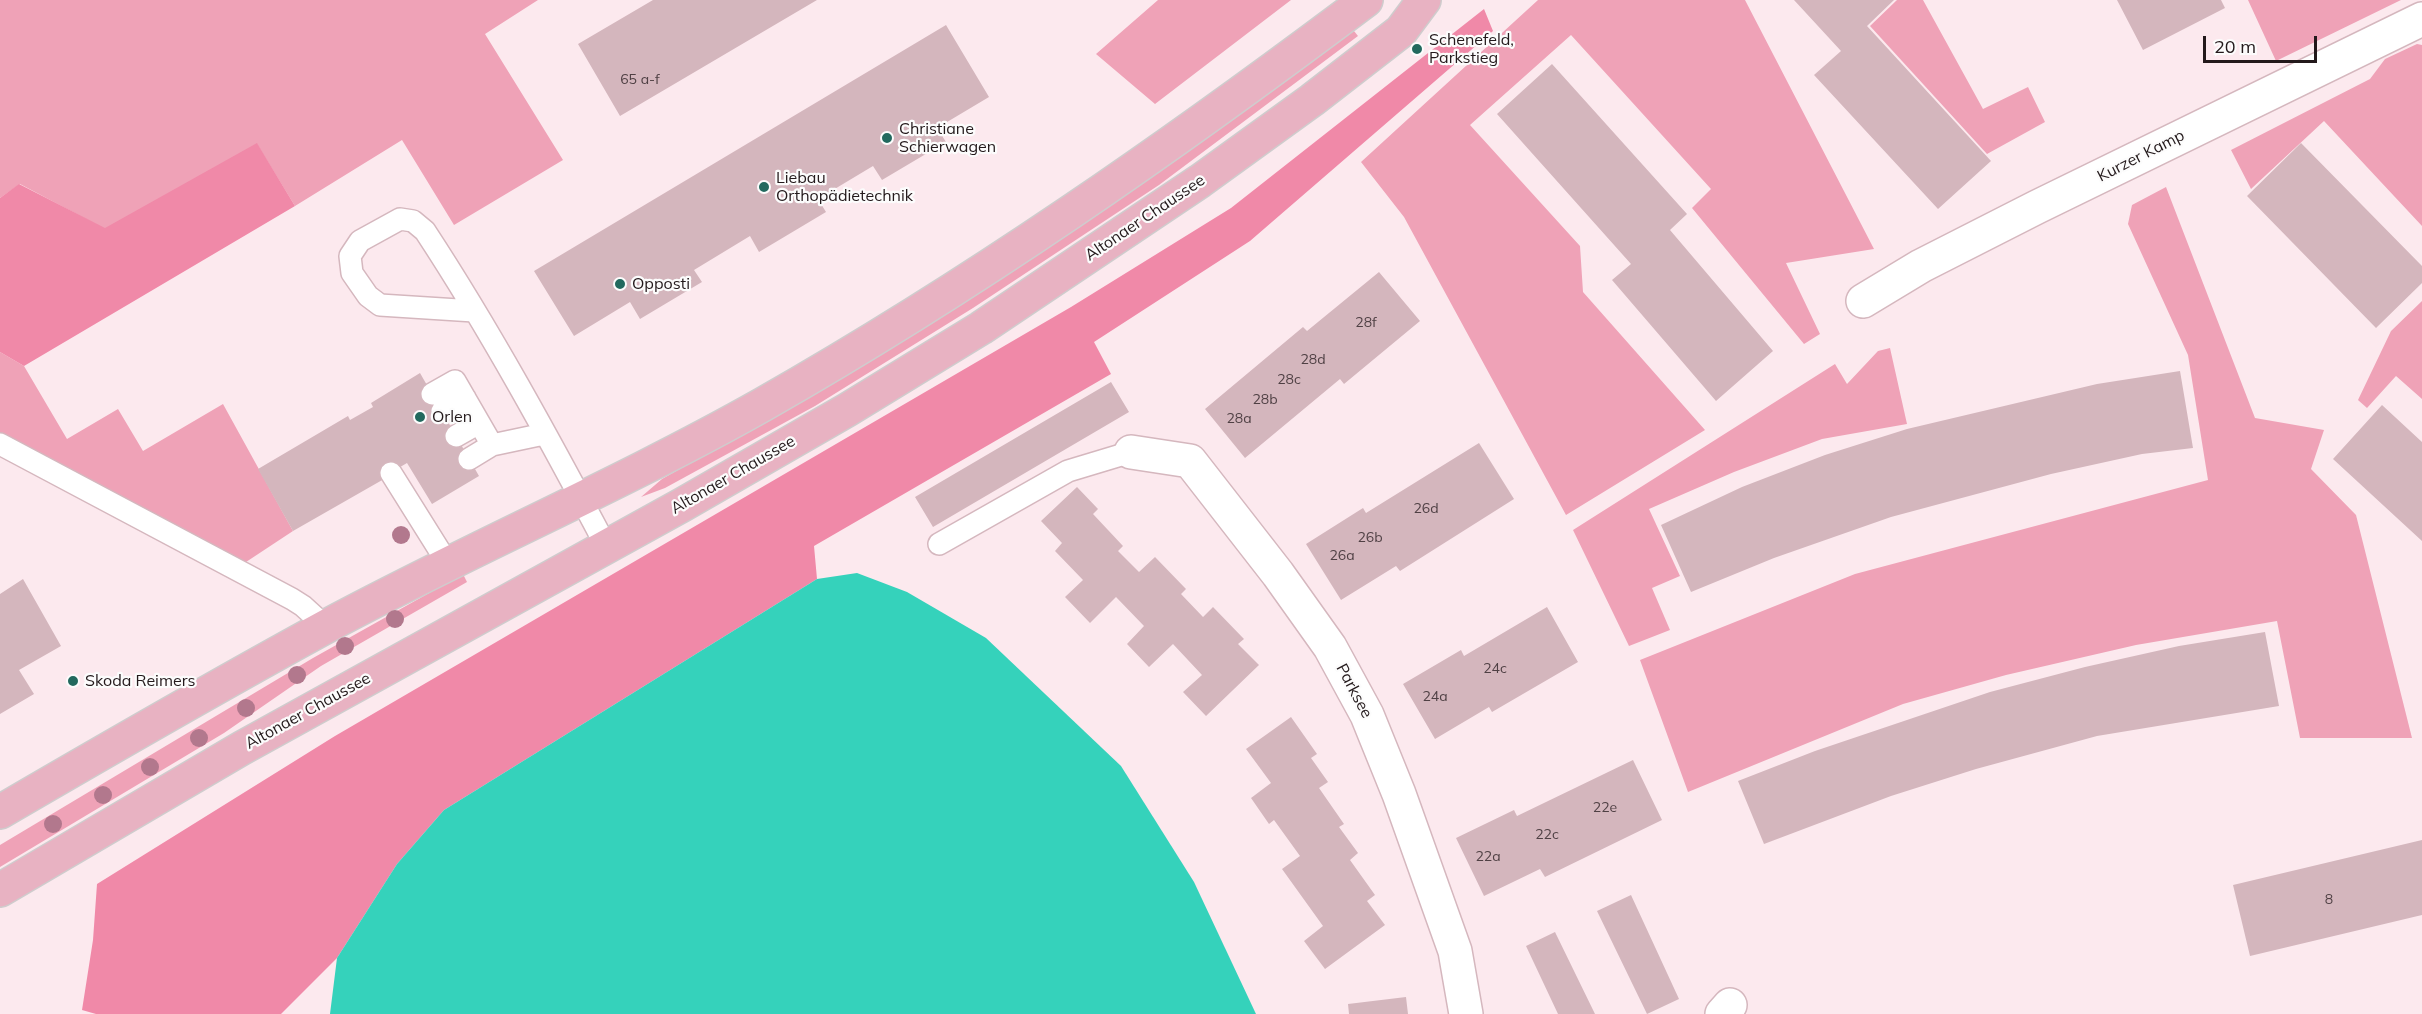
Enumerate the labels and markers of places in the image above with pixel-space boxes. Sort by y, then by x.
place label: Schenefeld, Parkstieg [1429,30,1514,68]
marker: Schenefeld, Parkstieg [1410,42,1424,56]
place label: Christiane Schierwagen [899,119,996,157]
marker: Christiane Schierwagen [880,131,894,145]
place label: Liebau Orthopädietechnik [776,168,913,206]
marker: Liebau Orthopädietechnik [757,180,771,194]
place label: Opposti [632,274,690,294]
marker: Opposti [613,277,627,291]
place label: Orlen [432,407,472,427]
marker: Orlen [413,410,427,424]
place label: Skoda Reimers [85,671,195,691]
marker: Skoda Reimers [66,674,80,688]

